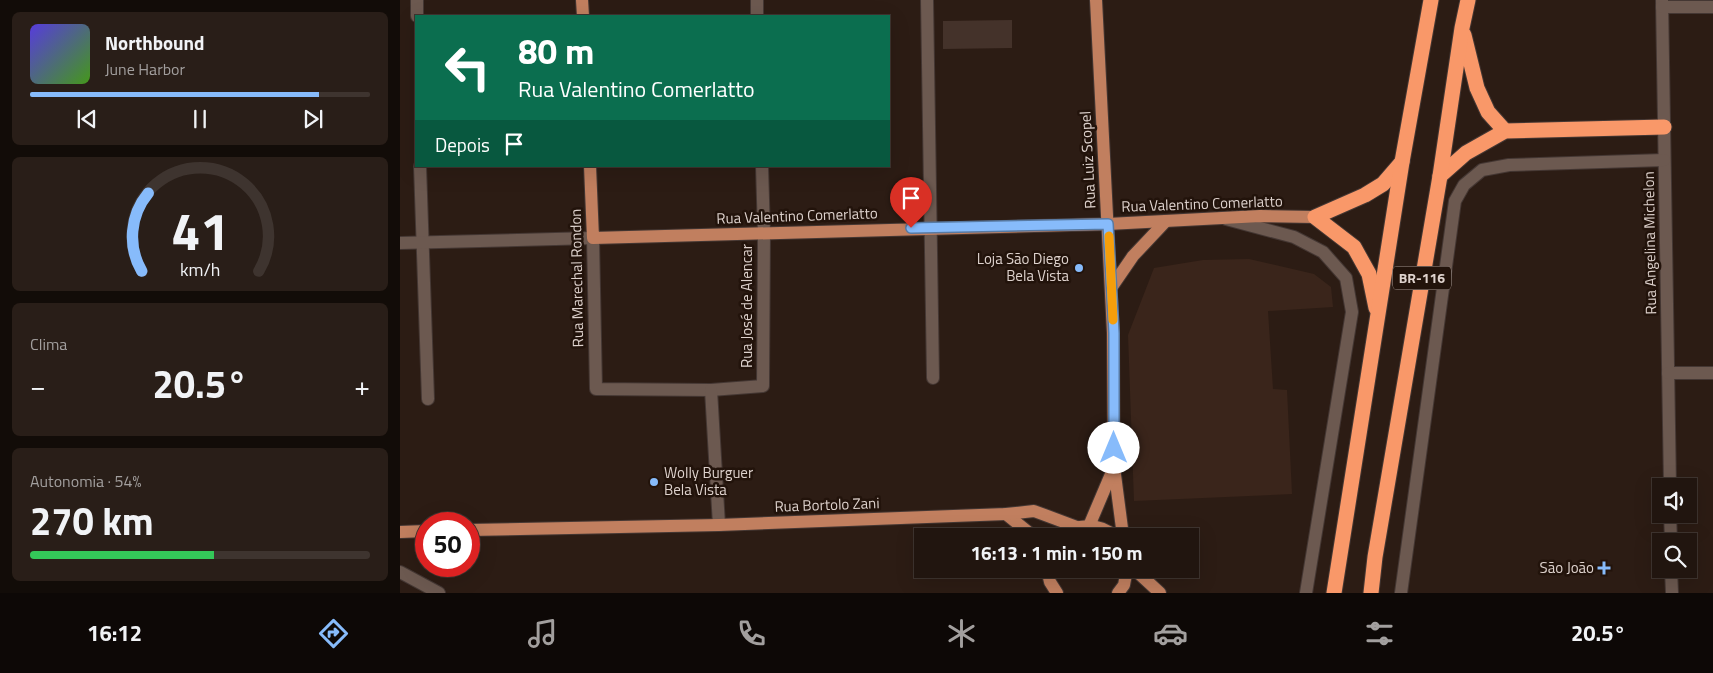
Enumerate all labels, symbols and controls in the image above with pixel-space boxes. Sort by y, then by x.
text: 80 m [518,24,594,78]
text: Northbound [105,28,205,57]
icon: left [435,35,500,100]
text: June Harbor [105,57,185,81]
text: Rua Valentino Comerlatto [518,72,755,106]
icon: previous [73,105,101,133]
icon: pause [186,105,214,133]
icon: next [299,105,327,133]
street label: Rua Luiz Scopel [1073,111,1102,210]
text: Depois [435,130,490,159]
icon: arrive [500,130,528,158]
street label: Rua Angelina Michelon [1637,171,1662,315]
pin [890,177,932,228]
icon: arrive [897,184,925,212]
street label: Rua Valentino Comerlatto [1121,189,1283,218]
text: 41 [171,191,229,270]
street label: Rua Valentino Comerlatto [716,201,878,230]
street label: Rua Marechal Rondon [564,209,589,347]
street label: Rua José de Alencar [735,244,758,368]
place label: Loja São Diego Bela Vista [977,247,1069,287]
text: km/h [180,256,220,283]
marker: Loja São Diego Bela Vista [1073,262,1085,274]
road number: BR-116 [1393,266,1451,290]
text: Clima [30,332,67,356]
text: 20.5° [153,355,247,413]
text: − [30,364,46,407]
text: + [354,364,370,407]
position arrow [1087,421,1139,473]
place label: Wolly Burguer Bela Vista [664,461,753,501]
text: Autonomia · 54% [30,469,141,493]
marker: Wolly Burguer Bela Vista [648,476,660,488]
map controls [1652,478,1697,578]
button: sound [1652,478,1697,523]
street label: Rua Bortolo Zani [774,491,880,518]
text: 270 km [30,492,154,550]
speed limit sign: 50 [415,512,480,577]
button: search [1652,533,1697,578]
text: 16:13 · 1 min · 150 m [970,538,1143,567]
place label: São João [1540,556,1594,579]
marker: São João [1598,562,1610,574]
text: 16:12 [87,616,142,650]
icon: directions [316,616,351,651]
icon: music [525,616,560,651]
icon: phone [734,616,769,651]
icon: climate [944,616,979,651]
icon: car [1153,616,1188,651]
icon: filters [1362,616,1397,651]
text: 20.5° [1571,616,1626,650]

